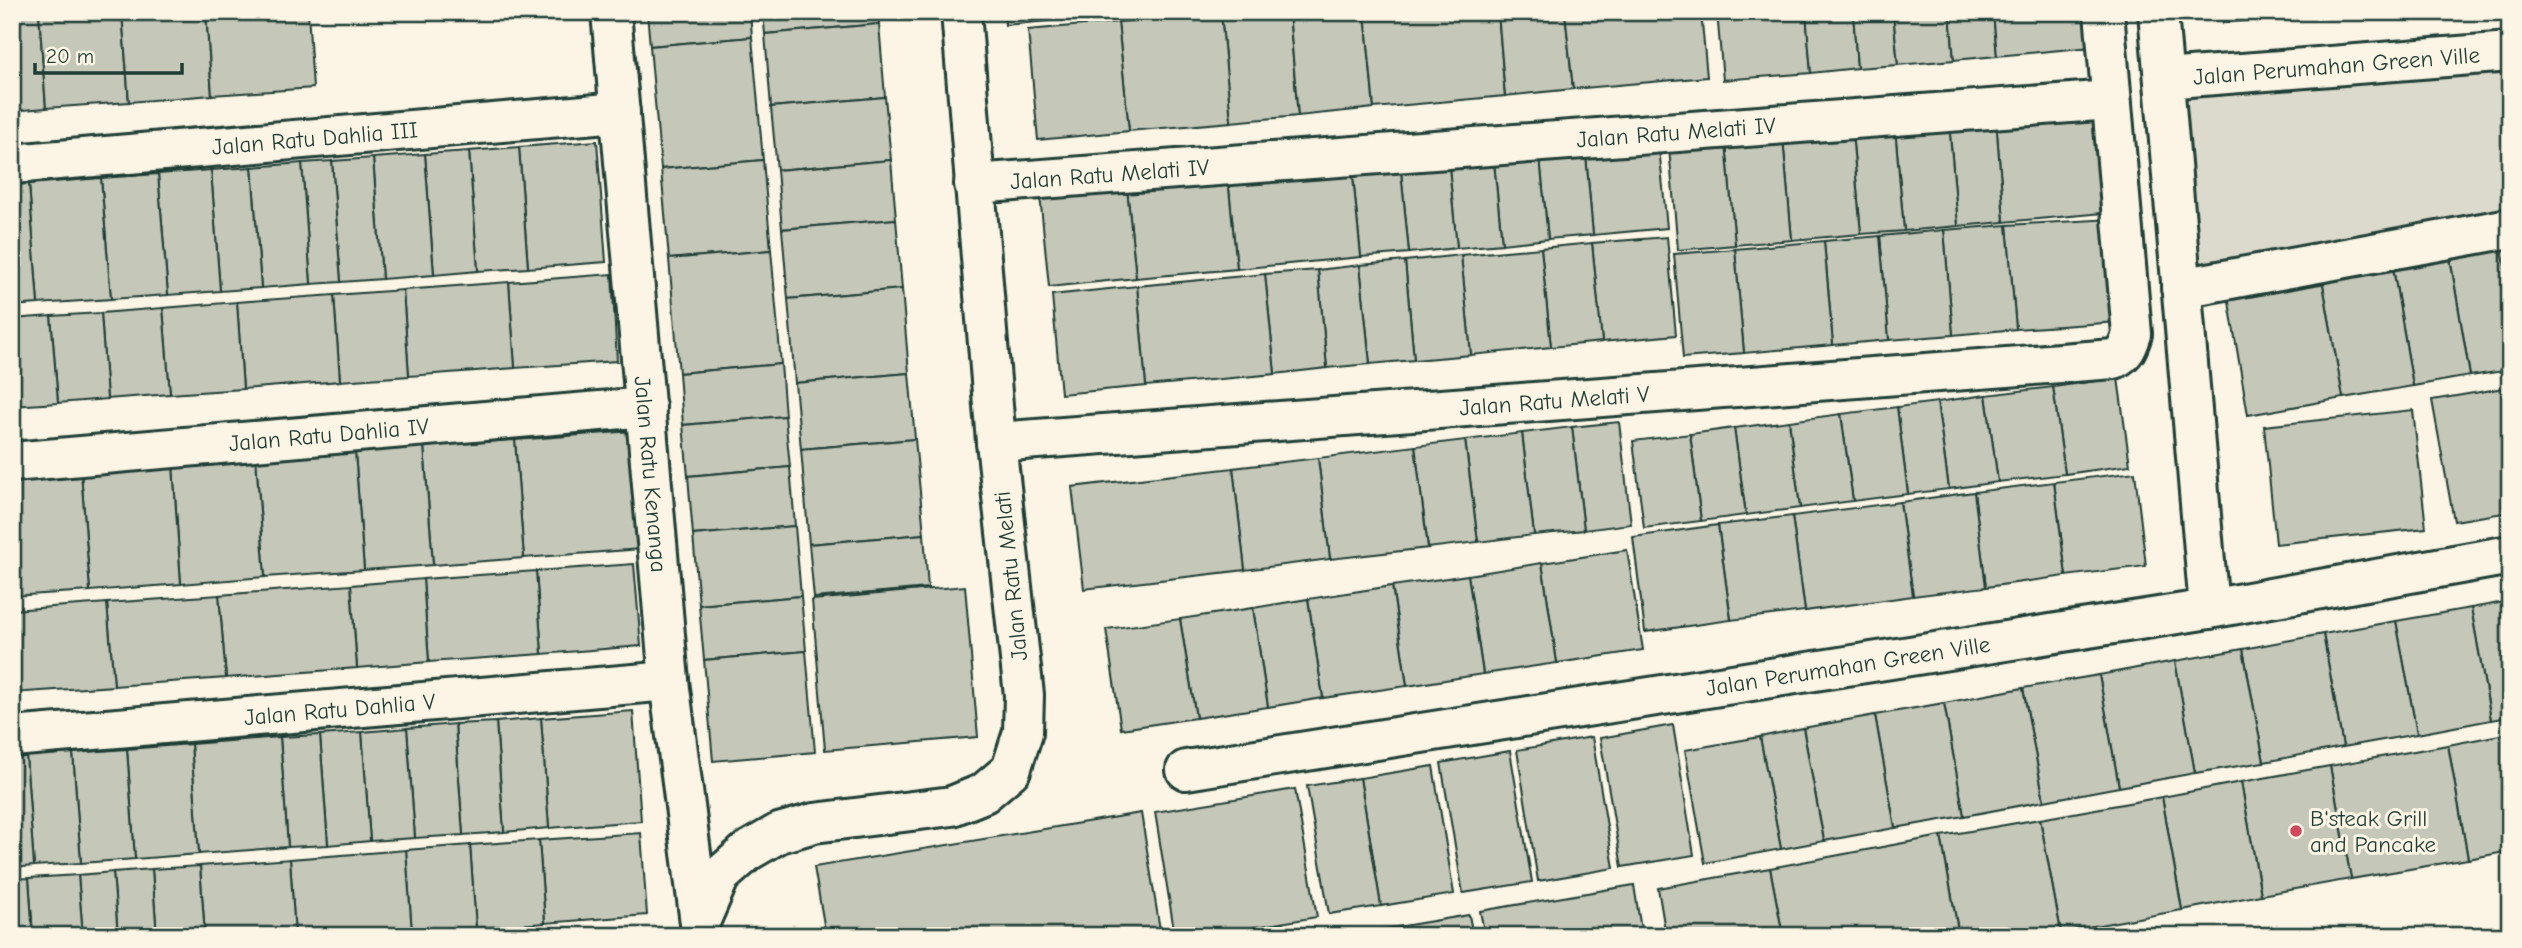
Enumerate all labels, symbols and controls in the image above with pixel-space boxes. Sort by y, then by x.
scale bar [35,32,182,76]
street label: Jalan Perumahan Green Ville [2192,41,2481,90]
text: 20 m [46,44,94,68]
street label: Jalan Ratu Melati IV [1576,111,1777,153]
street label: Jalan Ratu Dahlia III [211,116,419,160]
street label: Jalan Ratu Melati IV [1009,153,1211,195]
street label: Jalan Ratu Kenanga [629,375,673,574]
street label: Jalan Ratu Melati V [1458,380,1651,421]
street label: Jalan Ratu Dahlia IV [228,412,431,457]
street label: Jalan Ratu Melati [989,490,1033,662]
street label: Jalan Perumahan Green Ville [1704,630,1992,702]
street label: Jalan Ratu Dahlia V [243,687,437,731]
place label: B'steak Grill and Pancake [2310,805,2436,858]
marker: B'steak Grill and Pancake [2288,823,2304,839]

